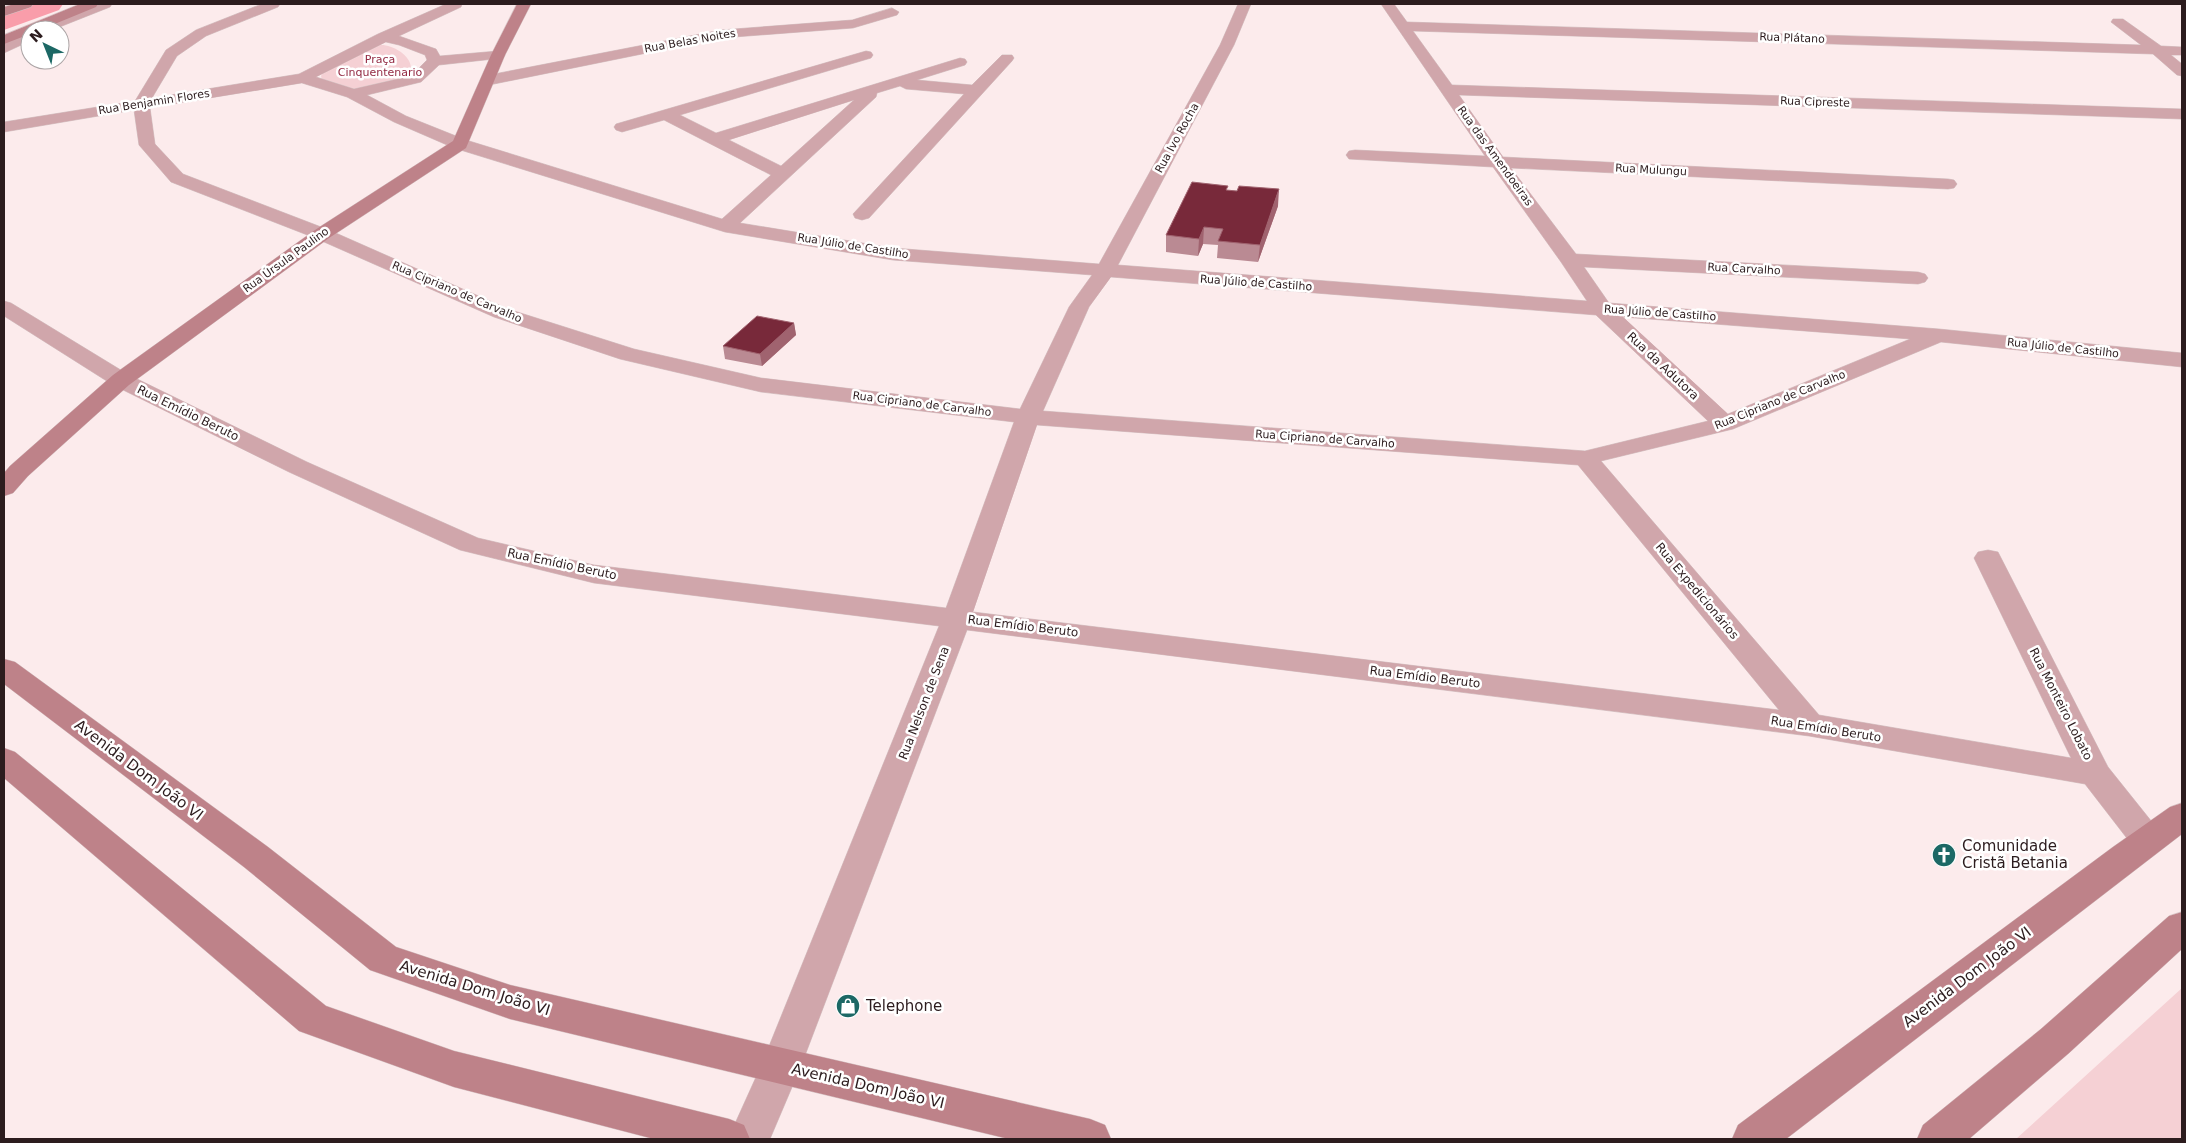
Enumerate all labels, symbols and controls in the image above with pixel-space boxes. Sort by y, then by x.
north arrow [20,20,70,70]
text: N [26,26,46,45]
street label: Rua Belas Noites [643,27,737,55]
street label: Rua Plátano [1759,30,1825,46]
park label: Praça Cinquentenario [338,53,423,79]
street label: Rua Benjamin Flores [97,87,211,117]
street label: Rua Cipreste [1780,94,1850,110]
street label: Rua Ivo Rocha [1152,101,1202,175]
street label: Rua das Amendoeiras [1455,104,1536,209]
street label: Rua Mulungu [1615,162,1687,178]
street label: Rua Úrsula Paulino [241,224,332,295]
street label: Rua Júlio de Castilho [796,231,910,261]
street label: Rua Cipriano de Carvalho [390,259,524,325]
street label: Rua Carvalho [1707,261,1781,277]
street label: Rua Júlio de Castilho [1199,273,1313,293]
street label: Rua Júlio de Castilho [1603,303,1717,323]
street label: Rua da Adutora [1624,329,1702,403]
street label: Rua Júlio de Castilho [2006,336,2120,360]
street label: Rua Cipriano de Carvalho [1713,368,1847,432]
street label: Rua Emídio Beruto [135,382,241,444]
street label: Rua Cipriano de Carvalho [852,389,992,419]
street label: Rua Cipriano de Carvalho [1255,428,1395,450]
street label: Rua Expedicionários [1653,540,1741,642]
street label: Rua Emídio Beruto [506,546,618,582]
street label: Rua Emídio Beruto [967,612,1079,640]
street label: Rua Nelson de Sena [896,644,952,762]
street label: Rua Monteiro Lobato [2027,646,2095,762]
street label: Rua Emídio Beruto [1369,663,1481,691]
street label: Rua Emídio Beruto [1770,713,1882,745]
street label: Avenida Dom João VI [71,716,207,824]
place label: Comunidade Cristã Betania [1962,837,2068,872]
church icon: Comunidade Cristã Betania [1931,842,1957,868]
street label: Avenida Dom João VI [1899,923,2035,1031]
street label: Avenida Dom João VI [398,957,552,1019]
shop icon: Telephone [835,993,861,1019]
place label: Telephone [865,997,942,1015]
street label: Avenida Dom João VI [790,1060,946,1112]

